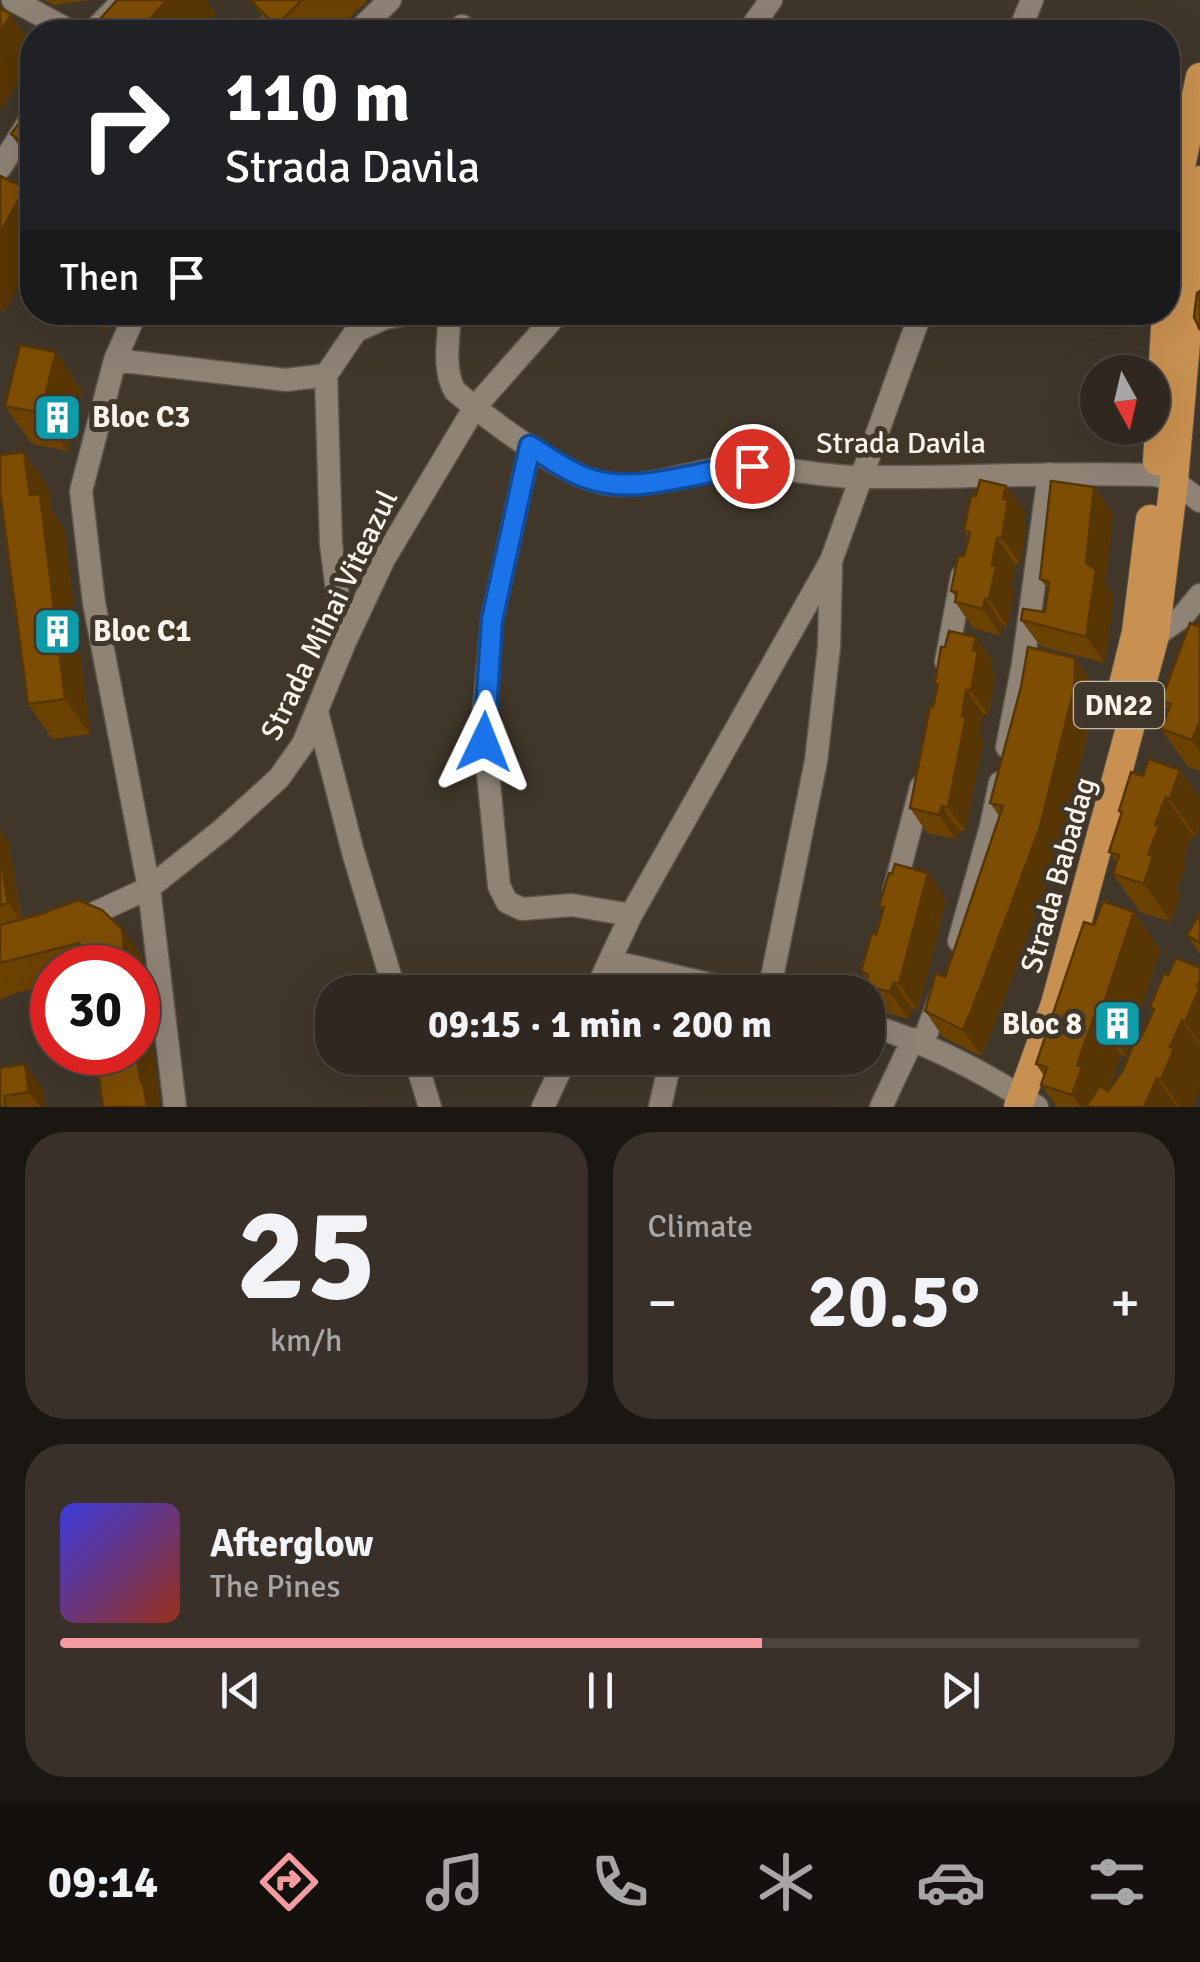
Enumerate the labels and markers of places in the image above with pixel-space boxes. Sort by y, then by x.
building icon: Bloc C3 [31,391,83,443]
place label: Bloc C3 [92,399,191,436]
pin [710,424,795,509]
building icon: Bloc C1 [32,605,84,657]
place label: Bloc C1 [93,613,192,650]
building icon: Bloc 8 [1091,998,1143,1050]
place label: Bloc 8 [1002,1006,1082,1043]

